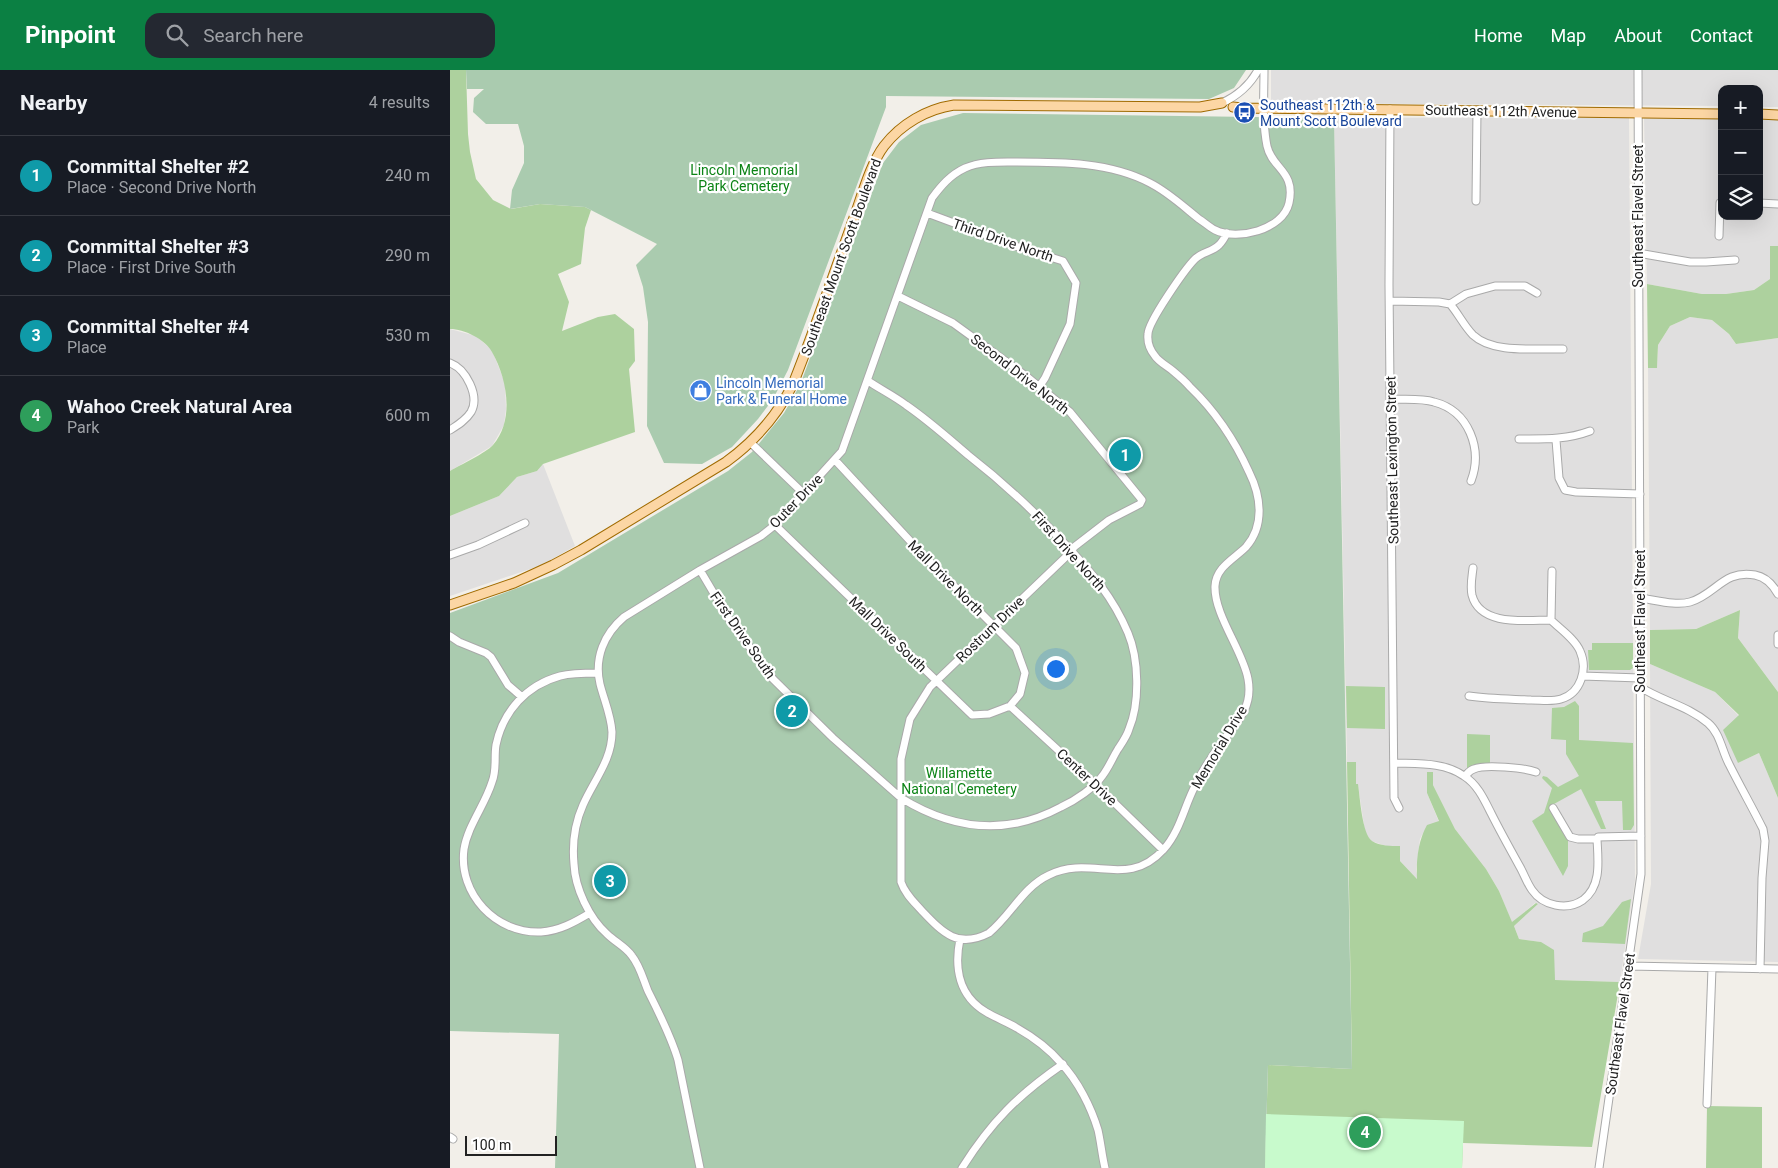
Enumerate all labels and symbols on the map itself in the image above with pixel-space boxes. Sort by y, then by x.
place label: Southeast 112th & Mount Scott Boulevard [1260,97,1402,129]
bus stop icon: Southeast 112th & Mount Scott Boulevard [1232,101,1256,125]
street label: Southeast 112th Avenue [1425,102,1577,120]
street label: Southeast Flavel Street [1630,144,1646,288]
street label: Southeast Mount Scott Boulevard [798,156,884,358]
park label: Lincoln Memorial Park Cemetery [690,162,798,194]
street label: Third Drive North [950,215,1056,265]
street label: Second Drive North [968,331,1072,417]
place label: Lincoln Memorial Park & Funeral Home [716,375,847,407]
street label: Southeast Lexington Street [1383,375,1401,544]
shop icon: Lincoln Memorial Park & Funeral Home [688,379,712,403]
pin: 1 [1109,436,1141,474]
street label: Outer Drive [766,471,826,531]
street label: First Drive North [1029,508,1109,594]
street label: Mall Drive North [905,537,987,619]
street label: Southeast Flavel Street [1632,549,1648,693]
street label: First Drive South [707,588,779,682]
street label: Mall Drive South [846,593,930,675]
street label: Rostrum Drive [953,593,1027,665]
your location [1043,656,1069,682]
pin: 2 [776,692,808,730]
street label: Memorial Drive [1188,703,1250,791]
street label: Center Drive [1054,745,1120,809]
park label: Willamette National Cemetery [901,765,1017,797]
pin: 3 [594,862,626,900]
street label: Southeast Flavel Street [1602,952,1638,1096]
pin: 4 [1349,1113,1381,1151]
scale bar [465,1133,558,1156]

